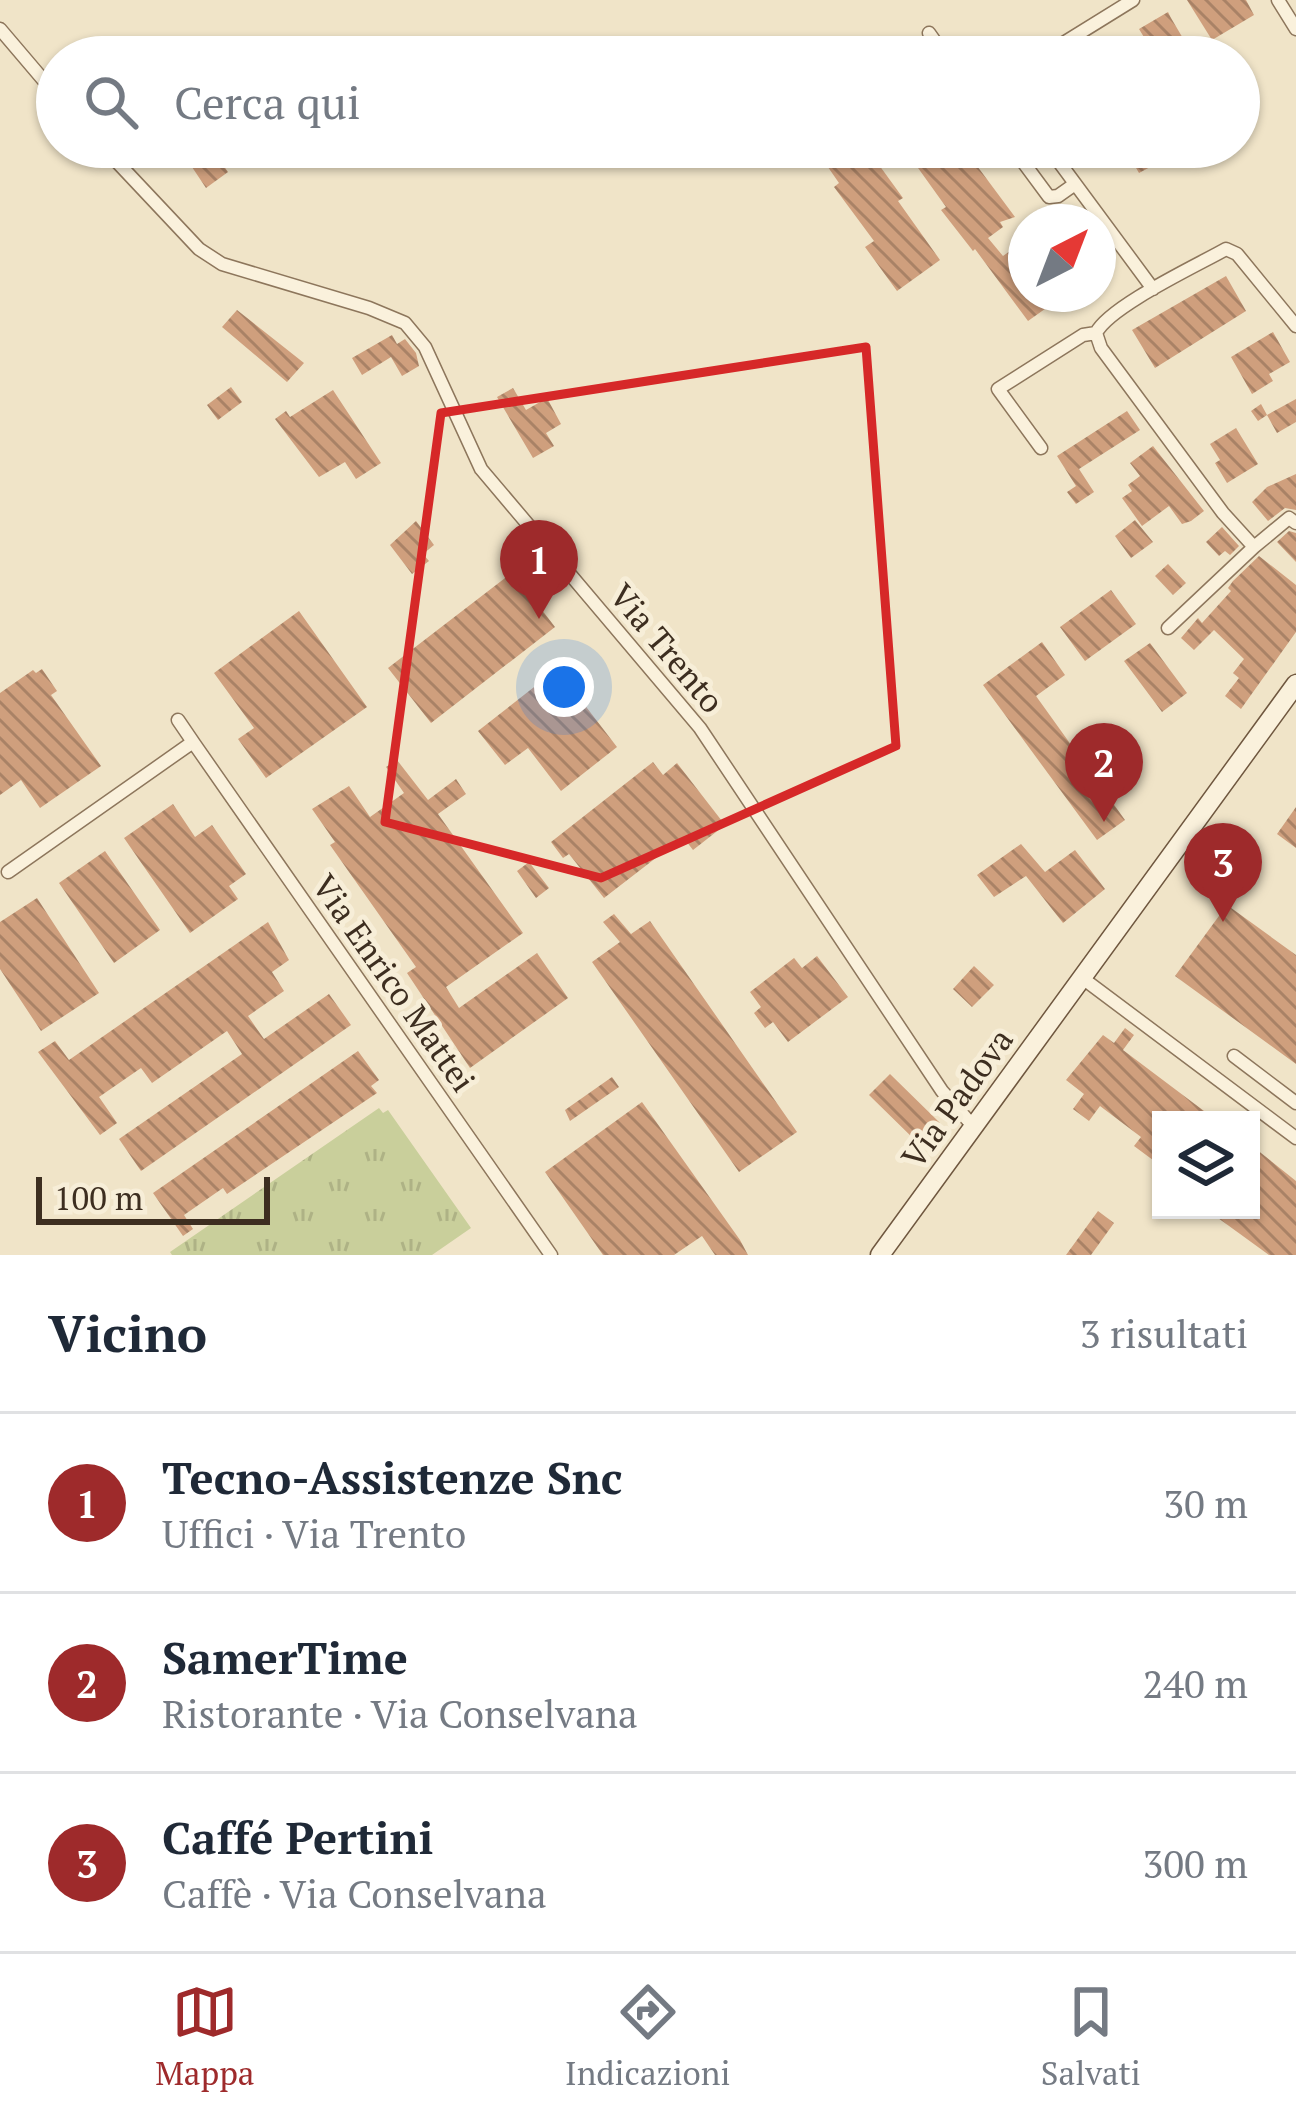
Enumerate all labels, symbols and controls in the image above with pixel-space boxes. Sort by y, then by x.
search box [36,36,1260,168]
icon: search [78,69,144,135]
text: Cerca qui [174,72,360,132]
north arrow [1008,204,1116,312]
pin: 1 [500,520,578,619]
street label: Via Trento [601,574,734,721]
your location [534,657,594,717]
pin: 2 [1065,723,1143,822]
pin: 3 [1184,823,1262,922]
street label: Via Enrico Mattei [303,866,485,1100]
street label: Via Padova [891,1019,1022,1176]
map controls [1152,1111,1260,1219]
button: layers [1152,1111,1260,1219]
scale bar [36,1171,270,1224]
text: 100 m [54,1176,143,1219]
text: Vicino [48,1299,207,1367]
text: 3 risultati [1080,1307,1248,1359]
text: Tecno-Assistenze Snc [162,1447,623,1507]
text: 1 [76,1477,98,1529]
text: 30 m [1163,1477,1248,1529]
text: Uffici · Via Trento [162,1507,466,1559]
text: SamerTime [162,1627,408,1687]
text: 2 [76,1657,98,1709]
text: 240 m [1143,1657,1248,1709]
text: Ristorante · Via Conselvana [162,1687,638,1739]
text: Caffé Pertini [162,1807,433,1867]
text: 3 [76,1837,98,1889]
text: 300 m [1143,1837,1248,1889]
text: Caffè · Via Conselvana [162,1867,547,1919]
tab: Mappa [155,1979,255,2094]
tab: Indicazioni [565,1979,730,2094]
tab: Salvati [1041,1979,1141,2094]

